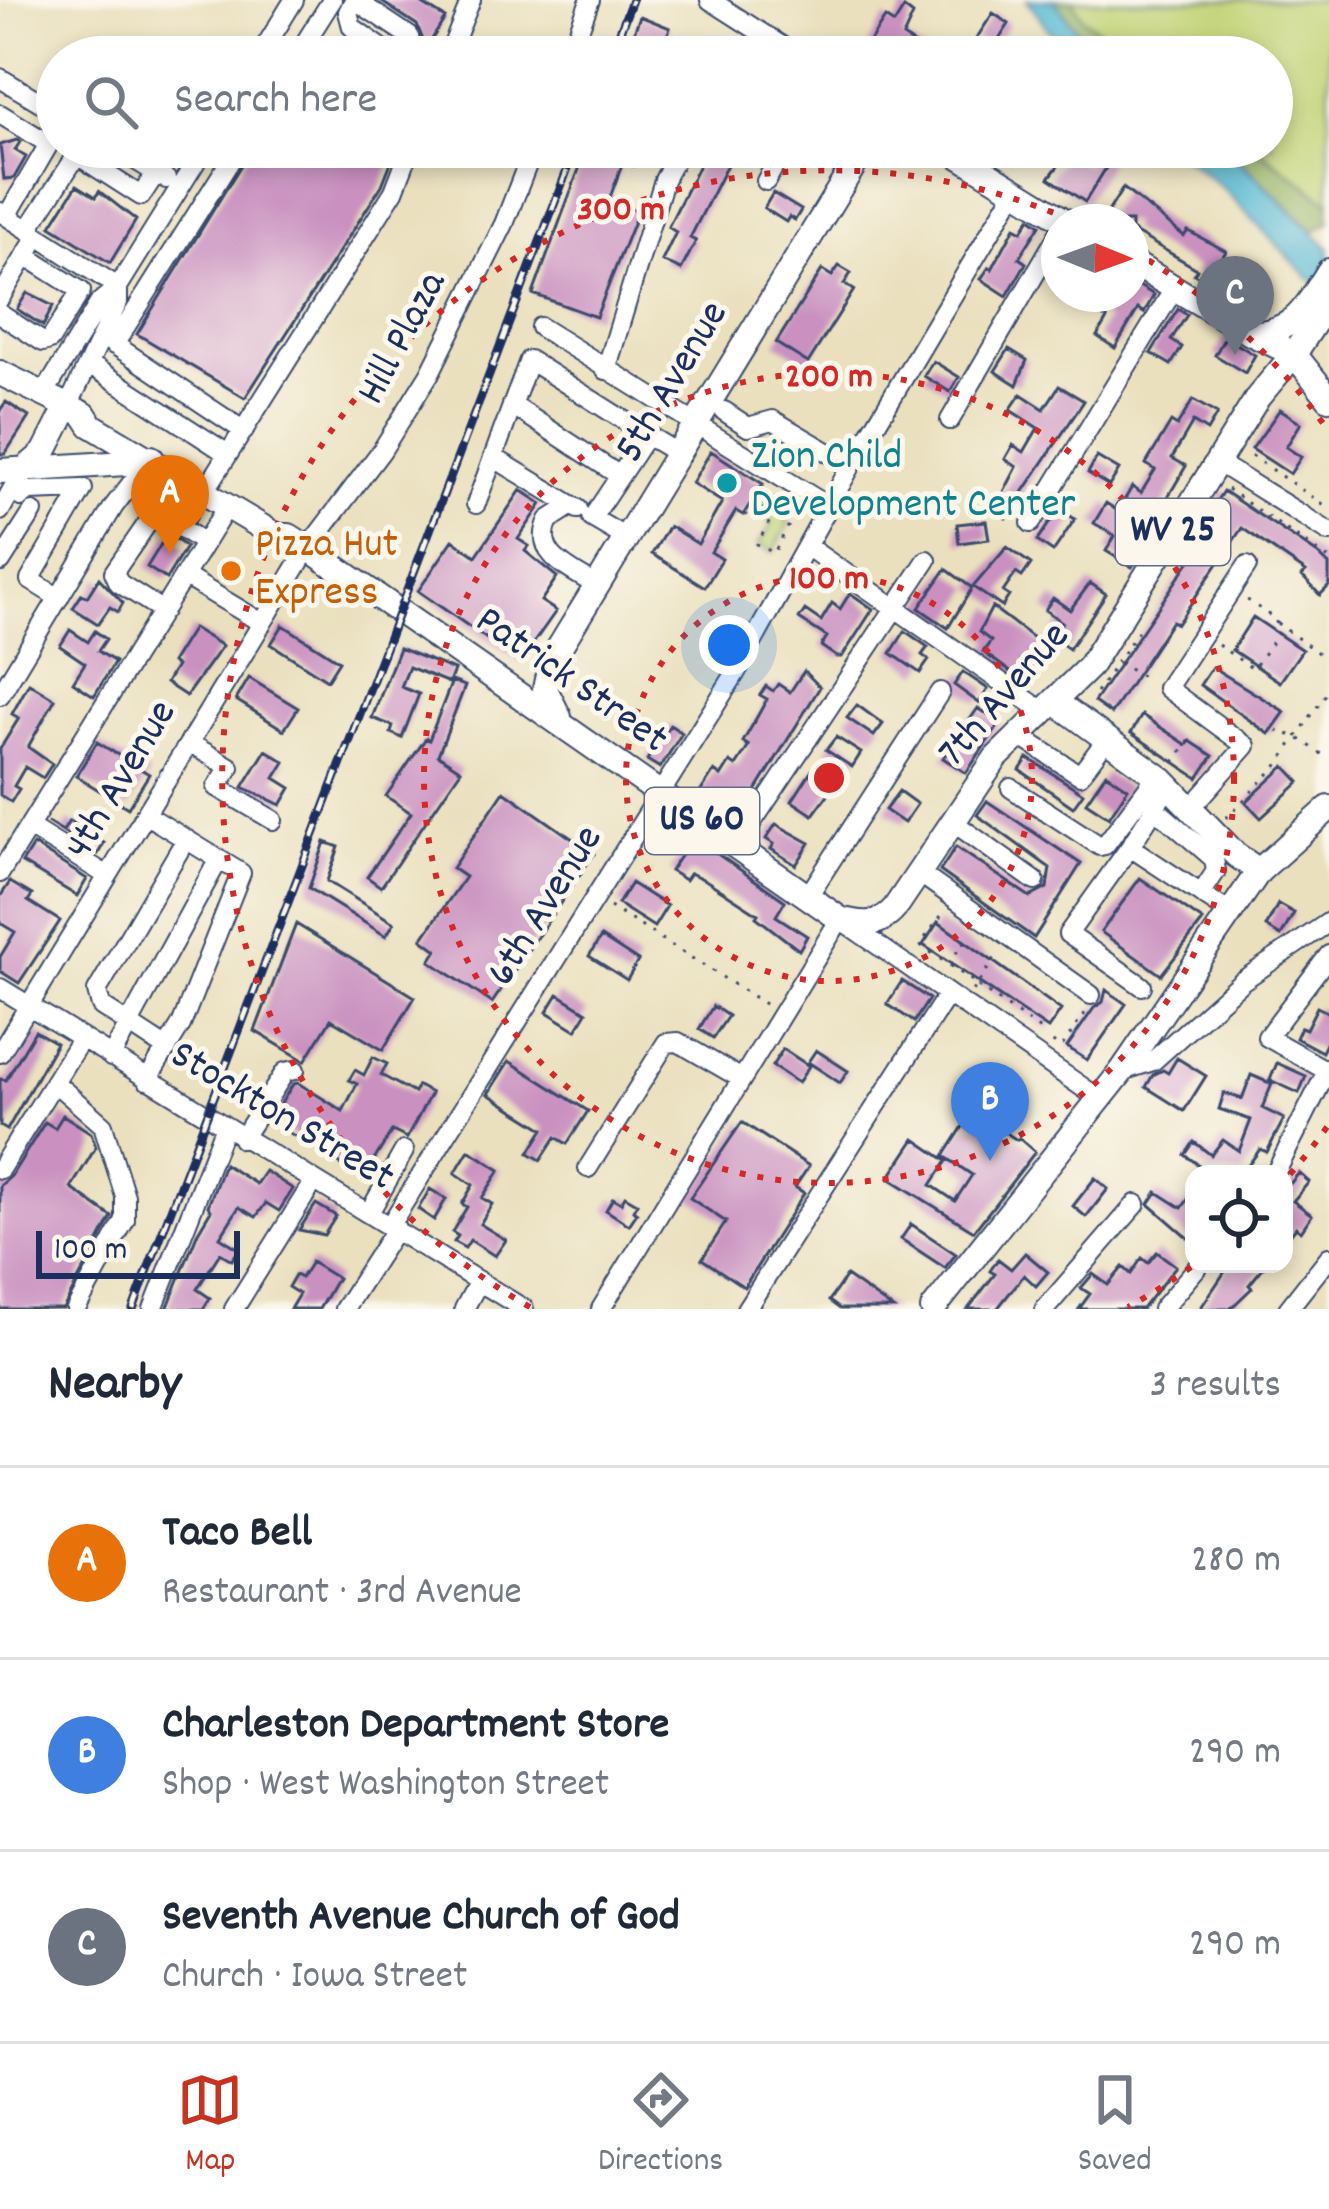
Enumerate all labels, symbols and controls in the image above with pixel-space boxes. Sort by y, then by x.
search box [36,36,1293,168]
icon: search [78,69,144,135]
text: Search here [174,70,377,134]
text: 300 m [577,186,665,238]
north arrow [1041,204,1149,312]
pin: C [1196,256,1274,355]
street label: Hill Plaza [344,261,465,416]
street label: 5th Avenue [602,291,746,475]
text: 200 m [785,353,873,405]
place label: Zion Child Development Center [751,429,1076,537]
pin: A [131,455,209,554]
marker: Zion Child Development Center [714,470,740,496]
road number: WV 25 [1116,499,1230,565]
place label: Pizza Hut Express [255,517,398,625]
text: 100 m [789,555,869,607]
marker: Pizza Hut Express [218,558,244,584]
street label: Patrick Street [461,593,679,771]
street label: 7th Avenue [926,610,1086,782]
your location [699,615,759,675]
street label: 4th Avenue [52,690,194,872]
centre of rings [808,757,850,799]
road number: US 60 [645,788,759,854]
street label: 6th Avenue [474,815,620,999]
street label: Stockton Street [158,1027,404,1209]
pin: B [951,1062,1029,1161]
map controls [1185,1165,1293,1273]
button: locate [1185,1165,1293,1273]
scale bar [36,1225,240,1278]
text: 100 m [54,1228,127,1275]
text: Nearby [48,1351,181,1423]
text: 3 results [1150,1360,1281,1415]
text: Taco Bell [162,1503,312,1567]
text: A [76,1535,98,1590]
text: 280 m [1191,1535,1281,1590]
text: Restaurant · 3rd Avenue [162,1567,522,1622]
text: Charleston Department Store [162,1695,669,1759]
text: B [78,1727,96,1782]
text: 290 m [1189,1727,1281,1782]
text: Shop · West Washington Street [162,1759,609,1814]
text: Seventh Avenue Church of God [162,1887,680,1951]
text: C [77,1919,97,1974]
text: 290 m [1189,1919,1281,1974]
text: Church · Iowa Street [162,1951,467,2006]
tab: Map [177,2067,243,2186]
tab: Directions [598,2067,723,2186]
tab: Saved [1078,2067,1152,2186]

